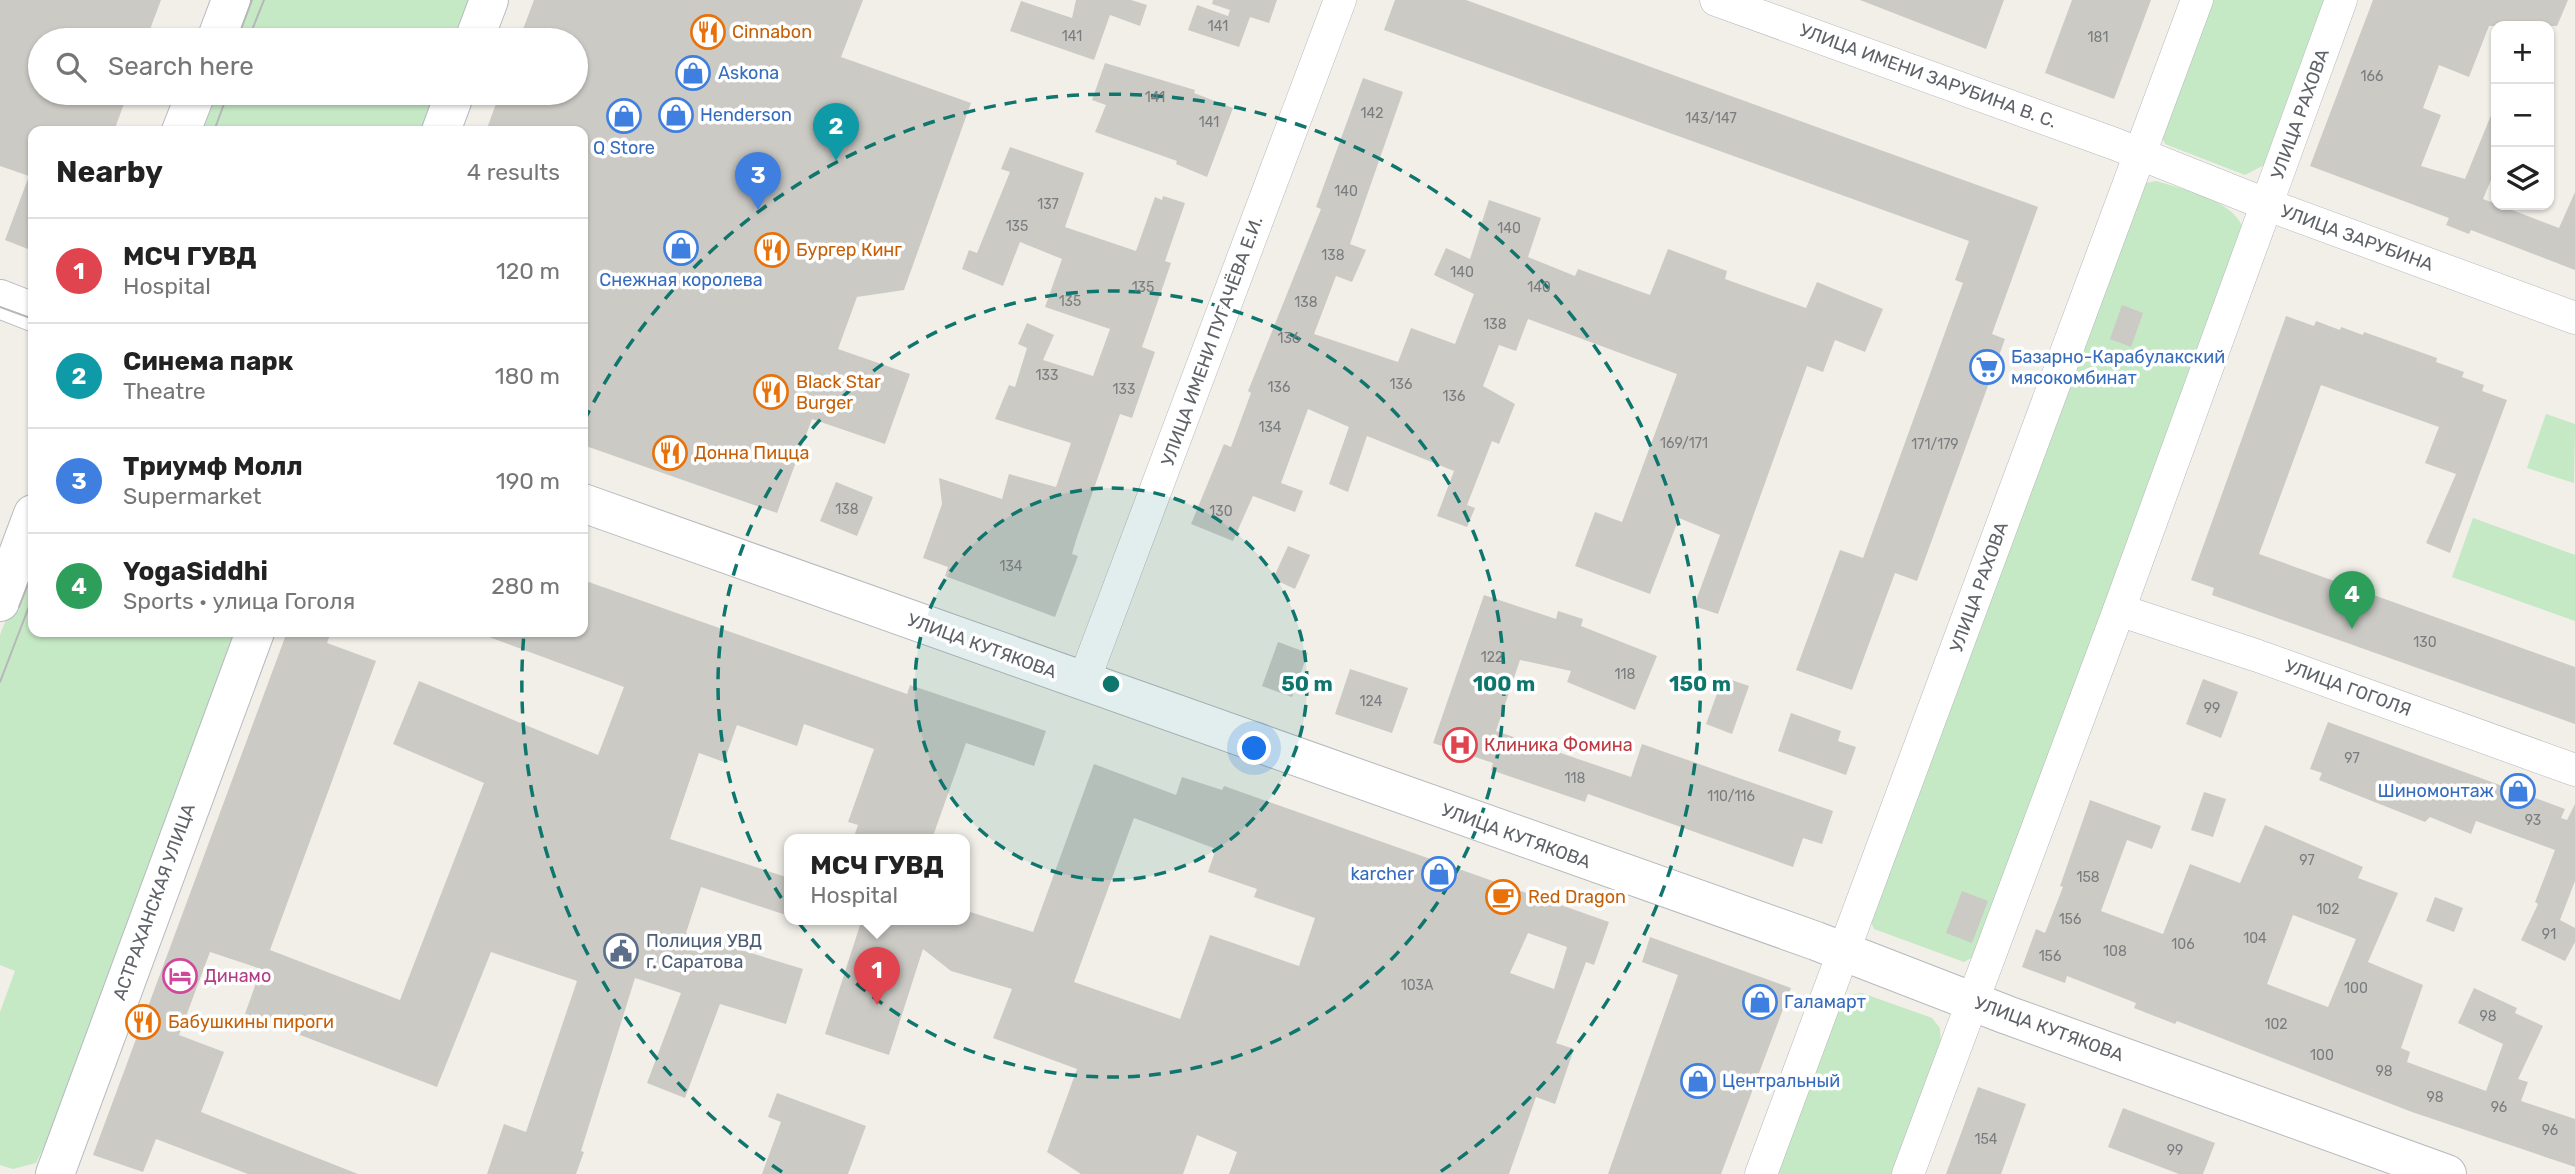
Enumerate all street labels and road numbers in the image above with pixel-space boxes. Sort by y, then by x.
street label: УЛИЦА ИМЕНИ ЗАРУБИНА В. С. [1796,19,2060,133]
street label: УЛИЦА РАХОВА [2266,46,2334,182]
street label: УЛИЦА ЗАРУБИНА [2278,200,2436,276]
street label: УЛИЦА ИМЕНИ ПУГАЧЁВА Е.И. [1156,213,1268,469]
street label: УЛИЦА РАХОВА [1945,519,2013,655]
street label: УЛИЦА КУТЯКОВА [904,609,1060,683]
street label: УЛИЦА ГОГОЛЯ [2282,655,2414,721]
street label: УЛИЦА КУТЯКОВА [1438,799,1594,873]
street label: АСТРАХАНСКАЯ УЛИЦА [108,801,200,1003]
street label: УЛИЦА КУТЯКОВА [1971,992,2127,1066]

